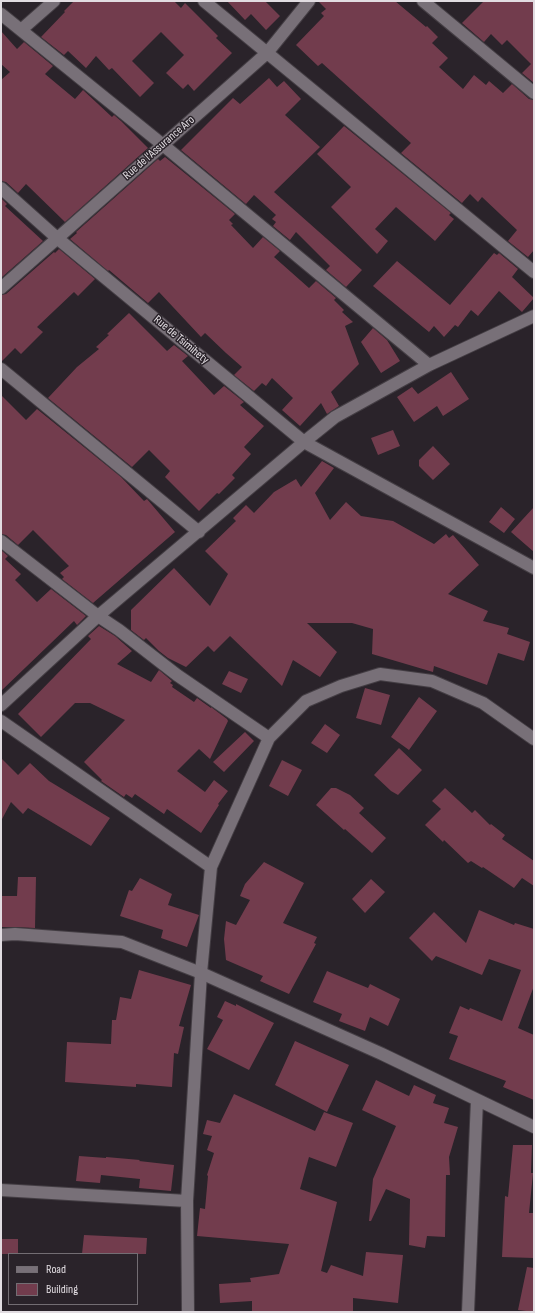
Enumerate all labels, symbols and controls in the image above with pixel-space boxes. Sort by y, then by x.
street label: Rue de l'Assurance Aro [120,113,198,183]
street label: Rue de Tsimihety [150,313,212,367]
legend [8,1253,138,1305]
text: Road [46,1262,66,1277]
text: Building [46,1282,78,1297]

